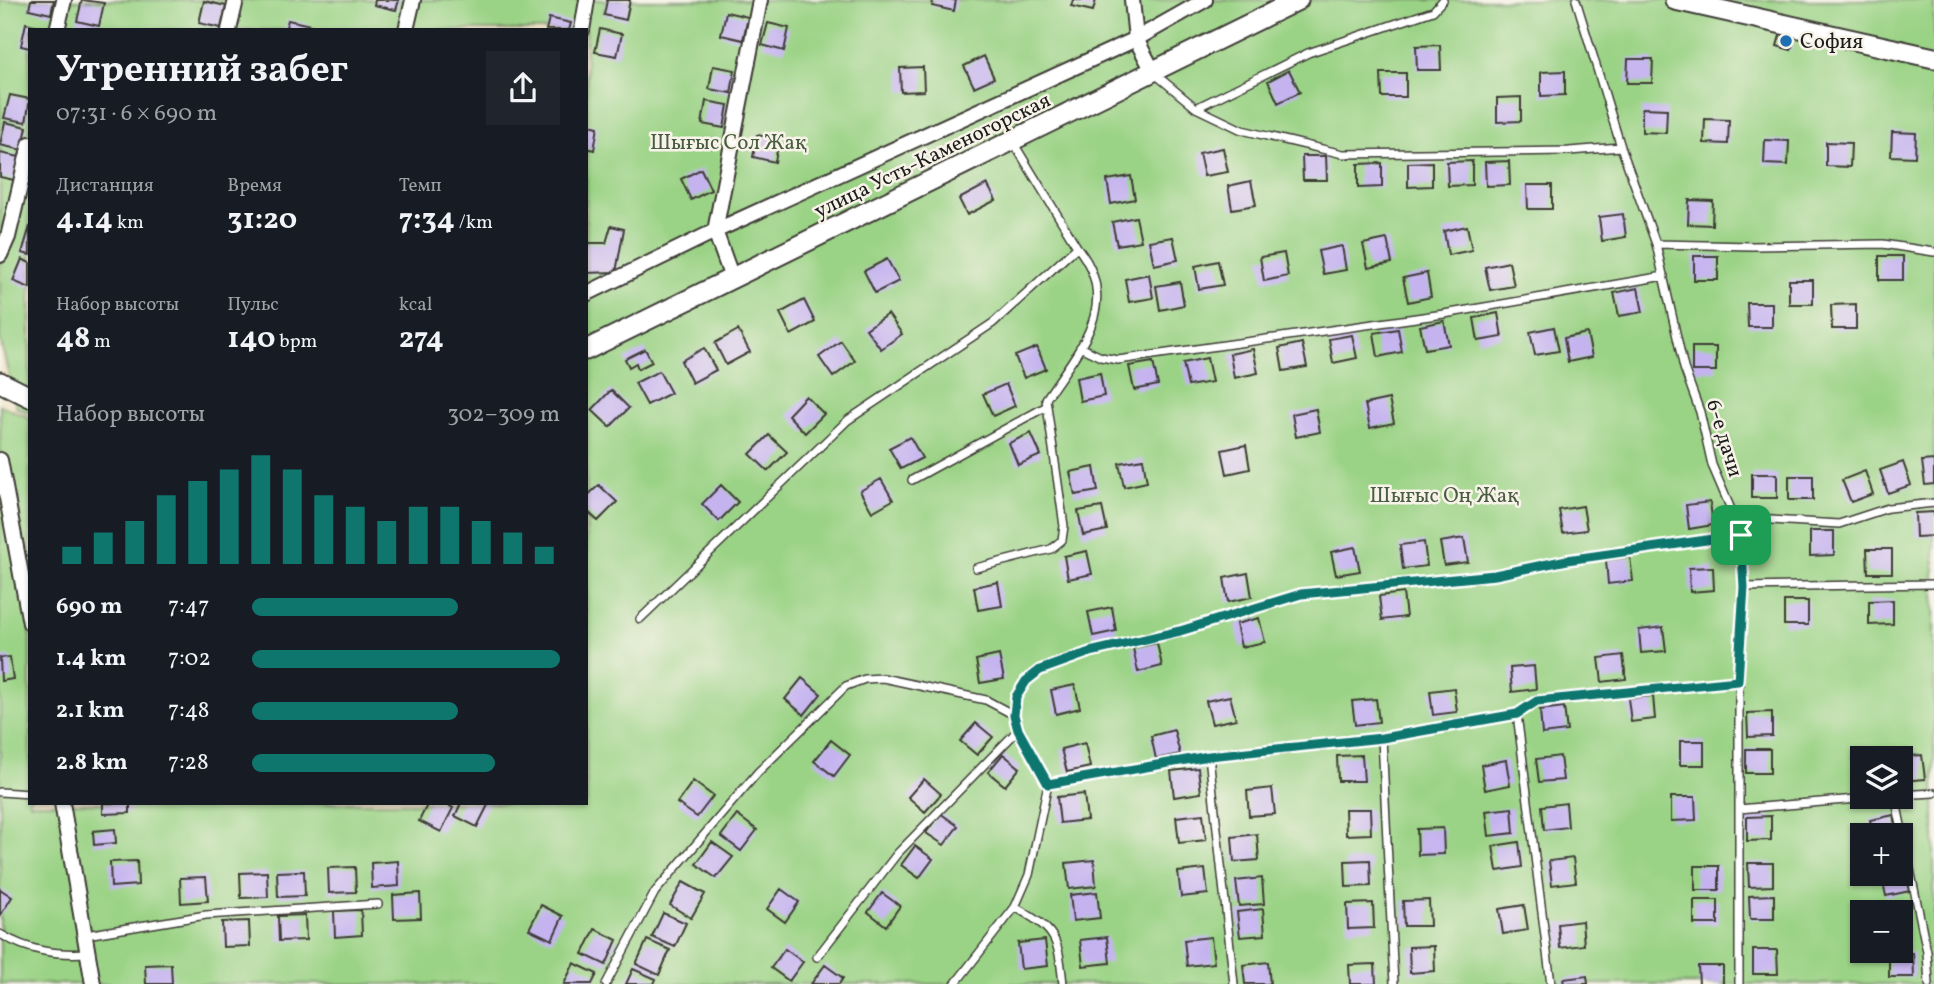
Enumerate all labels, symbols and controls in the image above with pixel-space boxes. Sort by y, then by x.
place label: София [1800,28,1863,57]
marker: София [1778,33,1794,49]
text: Утренний забег [56,45,348,98]
button: share [486,51,560,125]
street label: улица Усть-Каменогорская [810,86,1056,226]
text: 07:31 · 6 × 690 m [56,98,217,130]
park label: Шығыс Сол Жақ [650,129,807,158]
text: Дистанция [56,173,154,199]
text: Время [227,173,282,199]
text: Темп [399,173,442,199]
text: 4.14 [56,199,113,241]
text: 31:20 [227,199,297,241]
text: 7:34 [399,199,455,241]
text: km [113,210,144,236]
text: /km [455,210,493,236]
text: Набор высоты [56,292,179,318]
text: Пульс [227,292,279,318]
text: kcal [399,292,432,318]
text: 48 [56,318,90,360]
text: 140 [227,318,275,360]
text: 274 [399,318,444,360]
text: m [90,329,111,355]
text: bpm [275,329,317,355]
street label: 6-е дачи [1698,396,1749,481]
text: Набор высоты [56,399,205,431]
text: 302–309 m [447,399,560,431]
park label: Шығыс Оң Жақ [1370,482,1519,511]
pin [1711,505,1771,565]
icon: arrive [1722,516,1760,554]
text: 690 m [56,591,123,623]
text: 7:47 [168,591,209,623]
text: 1.4 km [56,643,127,675]
text: 7:02 [168,643,211,675]
text: 2.1 km [56,695,125,727]
text: 7:48 [168,695,210,727]
map controls [1850,746,1913,963]
button: layers [1850,746,1913,809]
text: 2.8 km [56,747,128,779]
text: 7:28 [168,747,209,779]
button: + [1850,823,1913,886]
button: − [1850,900,1913,963]

